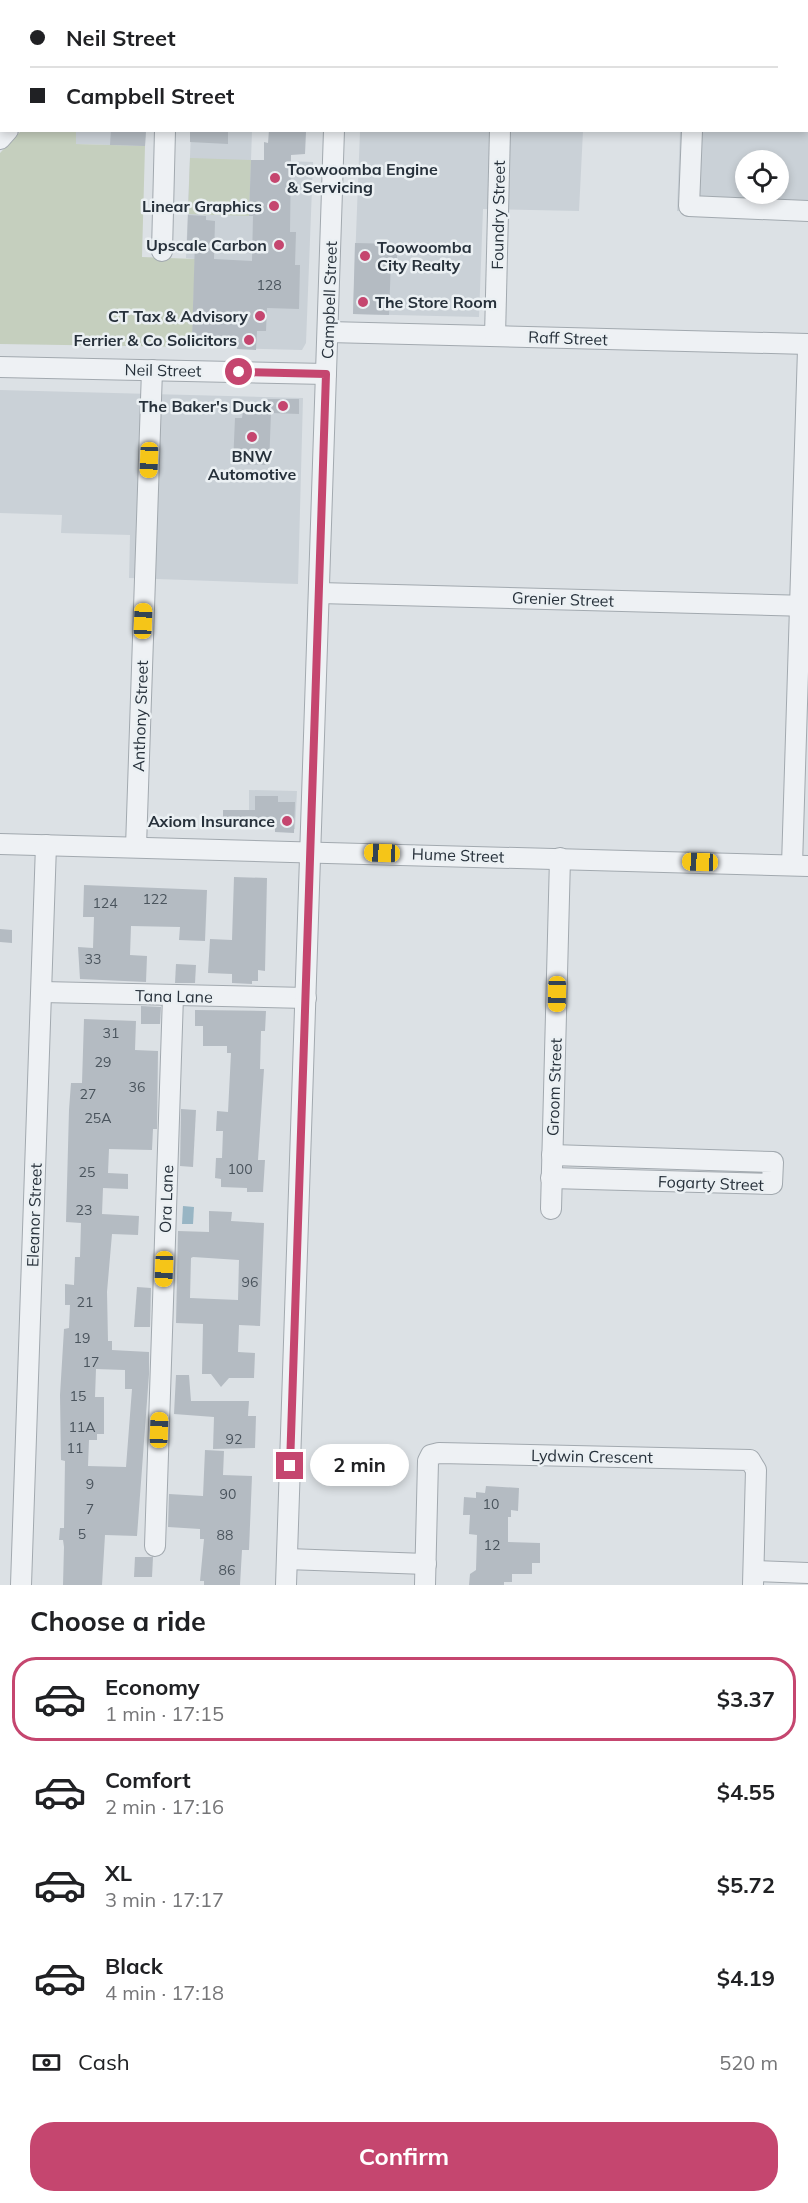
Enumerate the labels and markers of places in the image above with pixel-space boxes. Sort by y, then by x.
place label: Toowoomba Engine & Servicing [287,159,438,197]
marker: Toowoomba Engine & Servicing [268,171,282,185]
place label: Linear Graphics [142,196,262,216]
marker: Linear Graphics [267,199,281,213]
place label: Upscale Carbon [146,235,267,255]
place label: Toowoomba City Realty [377,237,472,275]
marker: Upscale Carbon [272,238,286,252]
marker: Toowoomba City Realty [358,249,372,263]
place label: The Store Room [375,292,497,312]
marker: The Store Room [356,295,370,309]
place label: CT Tax & Advisory [108,306,248,326]
marker: CT Tax & Advisory [253,309,267,323]
place label: Ferrier & Co Solicitors [73,330,237,350]
marker: Ferrier & Co Solicitors [242,333,256,347]
place label: The Baker's Duck [139,396,272,416]
marker: The Baker's Duck [276,399,290,413]
marker: BNW Automotive [245,430,259,444]
place label: BNW Automotive [208,446,296,484]
place label: Axiom Insurance [148,811,275,831]
marker: Axiom Insurance [280,814,294,828]

